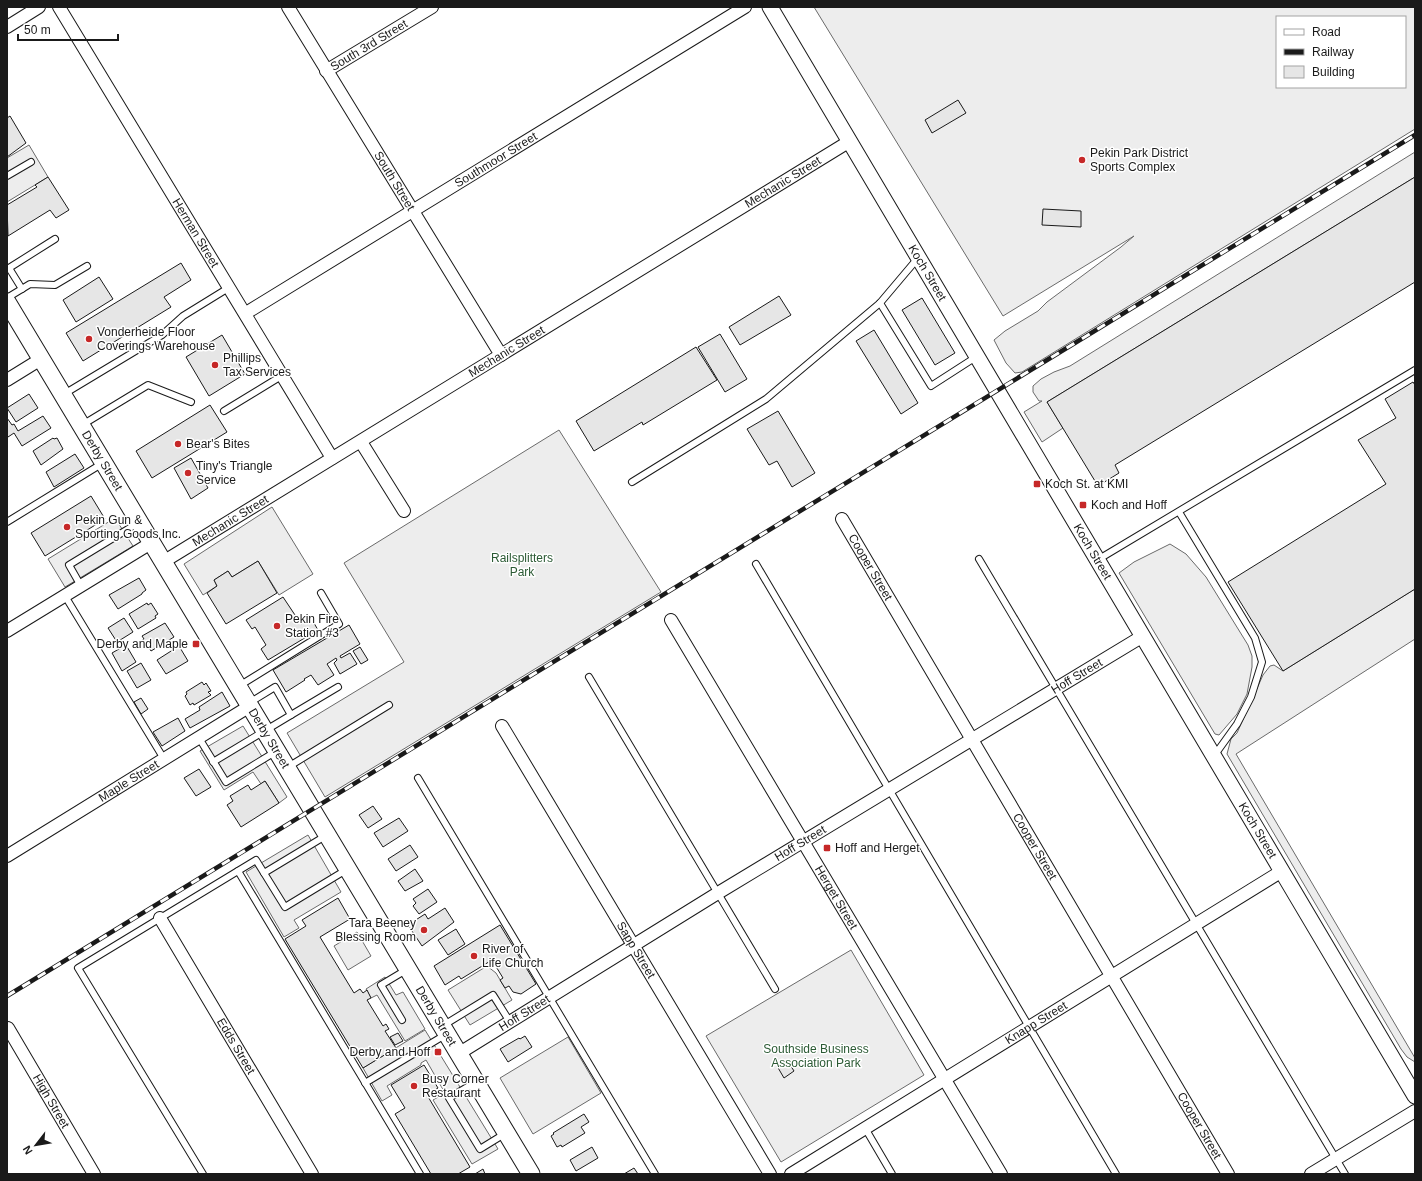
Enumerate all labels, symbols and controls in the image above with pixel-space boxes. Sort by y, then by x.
scale bar [18,16,118,42]
street label: South 3rd Street [328,16,410,74]
legend [1276,16,1406,88]
text: 50 m [24,23,51,37]
text: Road [1312,25,1341,39]
text: Railway [1312,45,1354,59]
text: Building [1312,65,1355,79]
street label: Southmoor Street [452,129,540,190]
place label: Pekin Park District Sports Complex [1090,146,1189,174]
street label: South Street [371,149,418,214]
street label: Mechanic Street [742,153,824,211]
marker: Pekin Park District Sports Complex [1077,155,1087,165]
street label: Herman Street [169,196,222,270]
street label: Koch Street [905,242,950,304]
street label: Mechanic Street [466,322,548,380]
place label: Vonderheide Floor Coverings Warehouse [97,325,216,353]
marker: Vonderheide Floor Coverings Warehouse [84,334,94,344]
place label: Phillips Tax Services [223,351,291,379]
marker: Phillips Tax Services [210,360,220,370]
street label: Derby Street [79,428,126,494]
place label: Bear's Bites [186,437,250,451]
marker: Bear's Bites [173,439,183,449]
place label: Tiny's Triangle Service [196,459,273,487]
marker: Tiny's Triangle Service [183,468,193,478]
place label: Koch St. at KMI [1045,477,1128,491]
marker: Koch St. at KMI [1032,479,1042,489]
street label: Mechanic Street [190,492,272,549]
place label: Koch and Hoff [1091,498,1167,512]
marker: Koch and Hoff [1078,500,1088,510]
place label: Pekin Gun & Sporting Goods Inc. [75,513,181,541]
street label: Koch Street [1071,521,1115,583]
marker: Pekin Gun & Sporting Goods Inc. [62,522,72,532]
street label: Cooper Street [845,531,896,604]
park label: Railsplitters Park [491,551,553,579]
place label: Pekin Fire Station #3 [285,612,339,640]
marker: Pekin Fire Station #3 [272,621,282,631]
place label: Derby and Maple [97,637,188,651]
marker: Derby and Maple [191,639,201,649]
street label: Hoff Street [1049,655,1105,697]
street label: Derby Street [246,706,293,771]
street label: Maple Street [96,757,162,805]
street label: Koch Street [1236,800,1280,862]
street label: Cooper Street [1010,811,1060,883]
street label: Hoff Street [772,822,829,864]
place label: Hoff and Herget [835,841,920,855]
marker: Hoff and Herget [822,843,832,853]
street label: Herget Street [812,863,861,932]
place label: Tara Beeney Blessing Room [335,916,416,944]
street label: Sapp Street [614,919,659,981]
marker: Tara Beeney Blessing Room [419,925,429,935]
place label: River of Life Church [482,942,543,970]
marker: River of Life Church [469,951,479,961]
street label: Derby Street [413,983,460,1049]
street label: Hoff Street [496,992,553,1034]
street label: Knapp Street [1003,998,1070,1047]
street label: Edds Street [214,1016,258,1077]
park label: Southside Business Association Park [763,1042,869,1070]
place label: Derby and Hoff [350,1045,431,1059]
marker: Derby and Hoff [433,1047,443,1057]
street label: High Street [30,1072,73,1131]
place label: Busy Corner Restaurant [422,1072,489,1100]
marker: Busy Corner Restaurant [409,1081,419,1091]
street label: Cooper Street [1174,1090,1225,1162]
north arrow [16,1125,56,1165]
text: N [20,1144,35,1157]

